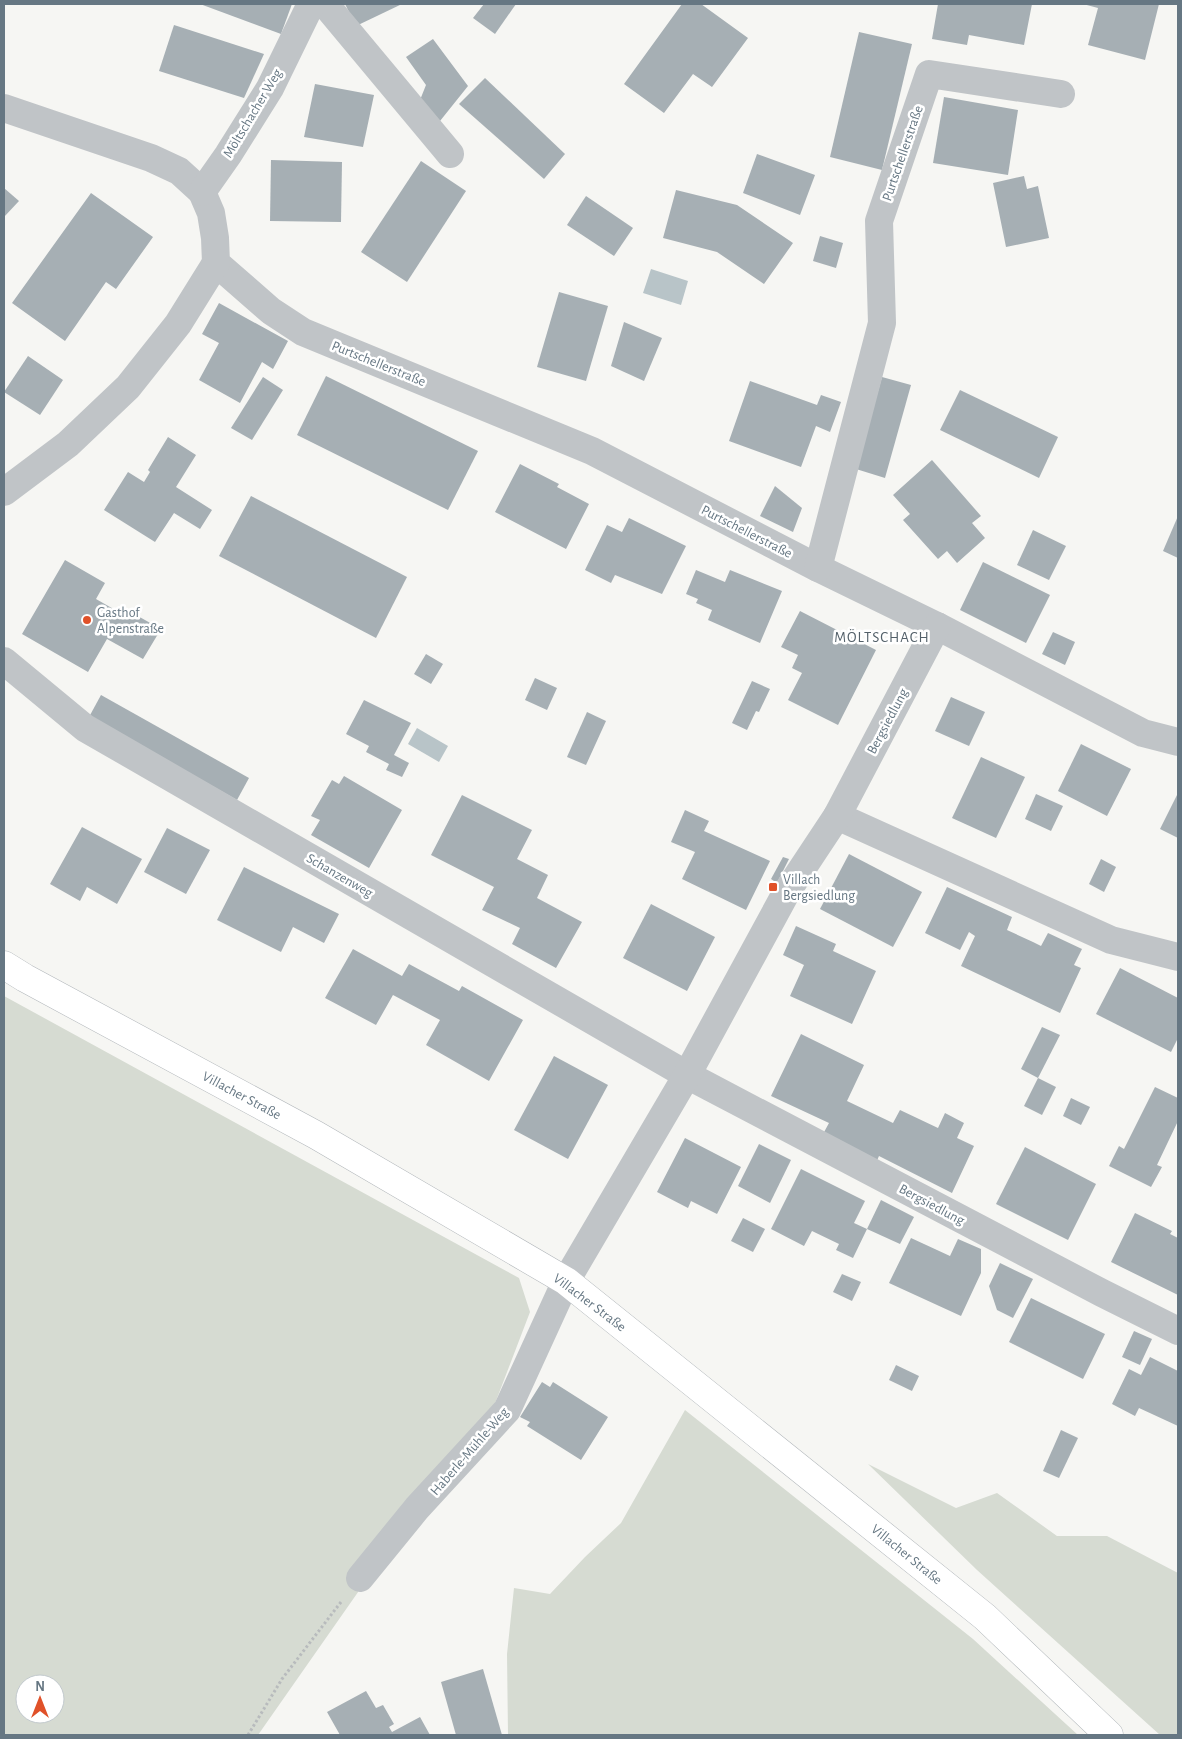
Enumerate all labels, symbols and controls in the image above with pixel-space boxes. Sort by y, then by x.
street label: Möltschacher Weg [221,67,285,160]
street label: Purtschellerstraße [880,104,926,203]
street label: Purtschellerstraße [330,339,428,389]
street label: Purtschellerstraße [699,503,794,561]
place label: Gasthof Alpenstraße [97,606,164,636]
marker: Gasthof Alpenstraße [81,614,93,626]
district label: MÖLTSCHACH [834,628,930,645]
street label: Bergsiedlung [865,686,911,757]
street label: Schanzenweg [304,851,375,900]
place label: Villach Bergsiedlung [783,873,855,903]
marker: Villach Bergsiedlung [767,881,779,893]
street label: Villacher Straße [200,1069,283,1122]
street label: Bergsiedlung [896,1182,967,1228]
street label: Villacher Straße [551,1271,628,1334]
street label: Haberle-Mühle-Weg [428,1405,512,1498]
street label: Villacher Straße [868,1522,944,1588]
north arrow [15,1674,65,1724]
text: N [35,1680,45,1694]

